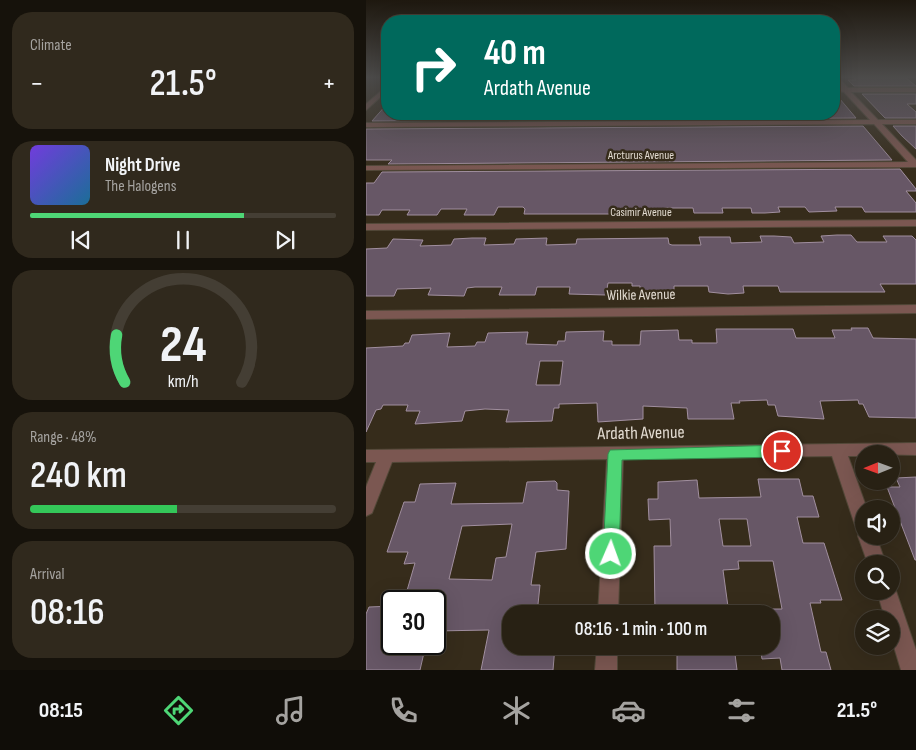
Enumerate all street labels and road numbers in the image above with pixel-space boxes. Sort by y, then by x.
street label: Arcturus Avenue [607,148,674,163]
street label: Casimir Avenue [610,205,672,220]
street label: Wilkie Avenue [606,285,676,305]
street label: Ardath Avenue [596,422,685,444]

